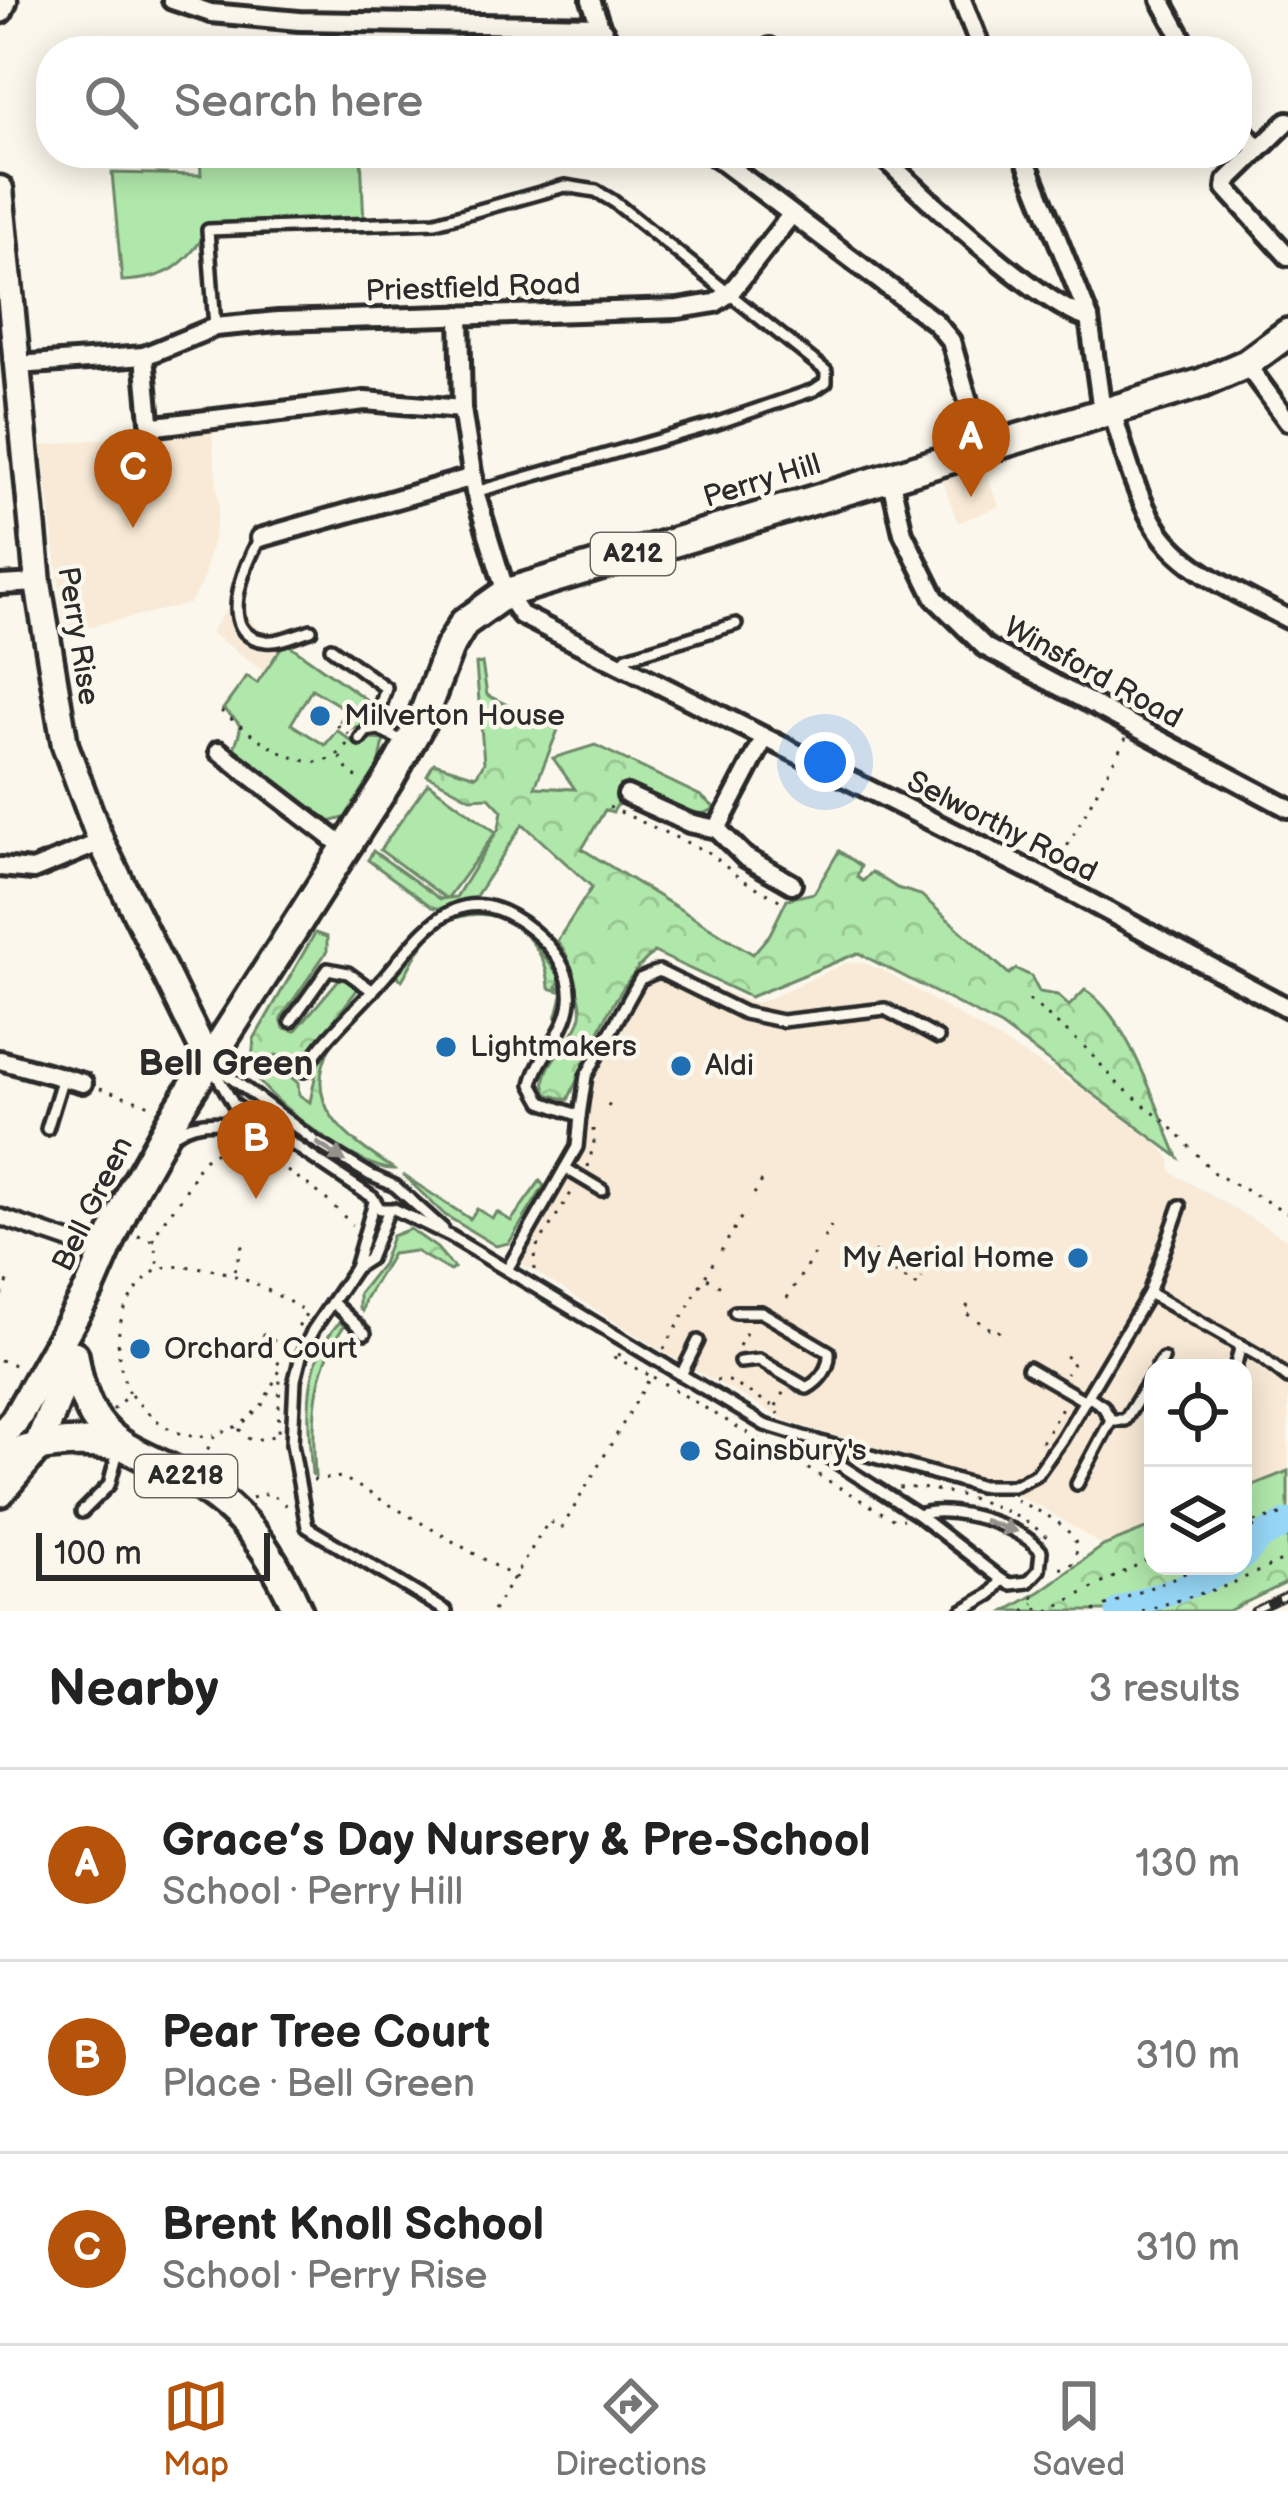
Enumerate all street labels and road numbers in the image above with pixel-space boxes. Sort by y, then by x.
street label: Priestfield Road [365,266,581,310]
street label: Perry Hill [699,446,825,516]
road number: A212 [591,533,675,575]
street label: Perry Rise [49,564,107,708]
street label: Winsford Road [998,609,1188,737]
street label: Selworthy Road [901,764,1103,890]
street label: Bell Green [45,1131,141,1277]
road number: A2218 [135,1455,237,1497]

